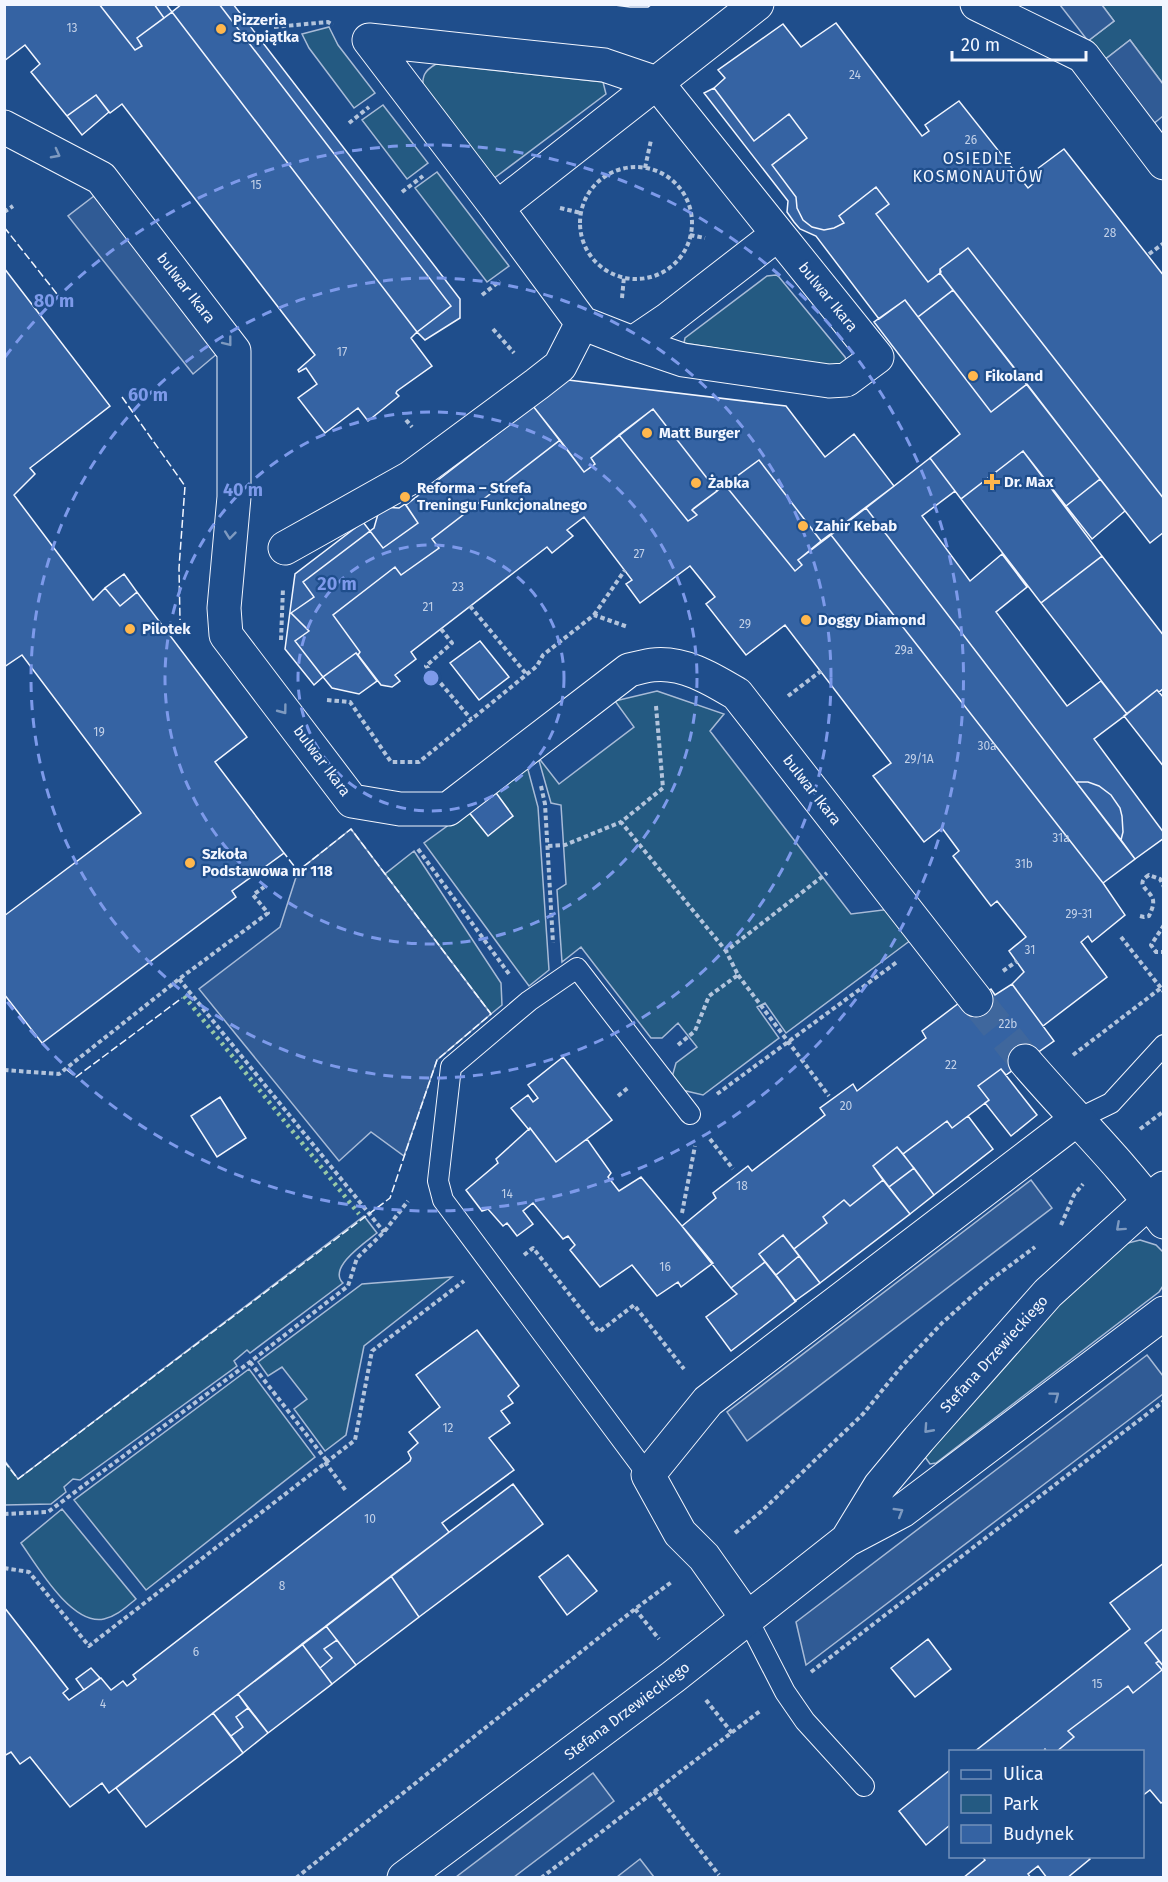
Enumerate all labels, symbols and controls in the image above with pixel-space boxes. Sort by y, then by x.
place label: Pizzeria Stopiątka [233,11,299,46]
house number: 13 [66,21,78,35]
marker: Pizzeria Stopiątka [214,22,228,36]
scale bar [952,24,1086,62]
text: 20 m [961,34,1000,56]
house number: 24 [849,68,862,82]
house number: 26 [965,133,977,147]
one-way arrow [50,147,60,158]
district label: OSIEDLE KOSMONAUTÓW [912,149,1044,186]
house number: 15 [250,178,262,192]
house number: 28 [1104,226,1117,240]
street label: bulwar Ikara [153,249,219,327]
street label: bulwar Ikara [795,259,861,335]
text: 80 m [34,290,74,312]
one-way arrow [220,335,231,346]
house number: 17 [337,345,347,359]
place label: Fikoland [985,367,1043,385]
marker: Fikoland [966,369,980,383]
text: 60 m [128,384,168,406]
place label: Matt Burger [659,424,741,442]
marker: Matt Burger [640,426,654,440]
place label: Dr. Max [1004,473,1054,491]
place label: Żabka [708,474,749,492]
marker: Dr. Max [985,475,999,489]
marker: Żabka [689,476,703,490]
text: 40 m [223,479,263,501]
place label: Reforma – Strefa Treningu Funkcjonalnego [417,479,588,514]
marker: Reforma – Strefa Treningu Funkcjonalnego [398,490,412,504]
place label: Zahir Kebab [815,517,897,535]
marker: Zahir Kebab [796,519,810,533]
one-way arrow [224,530,237,539]
house number: 27 [633,547,645,561]
text: 20 m [317,573,357,595]
house number: 23 [452,580,464,594]
house number: 21 [423,600,433,614]
place label: Doggy Diamond [818,611,926,629]
marker: Doggy Diamond [799,613,813,627]
house number: 29 [739,617,751,631]
place label: Pilotek [142,620,191,638]
marker: Pilotek [123,622,137,636]
house number: 29a [895,643,913,657]
centre of rings [421,668,441,688]
one-way arrow [276,704,287,715]
street label: bulwar Ikara [290,722,354,800]
house number: 19 [93,725,105,739]
house number: 30a [977,739,997,753]
street label: bulwar Ikara [779,751,845,829]
house number: 29/1A [904,752,934,766]
house number: 31a [1052,831,1070,845]
place label: Szkoła Podstawowa nr 118 [202,845,333,880]
marker: Szkoła Podstawowa nr 118 [183,856,197,870]
house number: 31b [1015,857,1033,871]
house number: 29-31 [1065,907,1093,921]
house number: 31 [1025,943,1035,957]
house number: 22b [998,1017,1018,1031]
house number: 22 [945,1058,957,1072]
house number: 20 [840,1099,853,1113]
house number: 18 [736,1179,748,1193]
house number: 14 [501,1187,513,1201]
one-way arrow [1116,1220,1127,1231]
house number: 16 [659,1260,671,1274]
street label: Stefana Drzewieckiego [936,1292,1052,1416]
one-way arrow [1049,1392,1060,1403]
house number: 12 [442,1421,454,1435]
one-way arrow [924,1422,935,1433]
one-way arrow [893,1508,903,1519]
house number: 10 [364,1512,376,1526]
house number: 8 [279,1579,286,1593]
house number: 6 [193,1645,199,1659]
street label: Stefana Drzewieckiego [561,1658,693,1764]
house number: 15 [1091,1677,1103,1691]
house number: 4 [100,1697,107,1711]
legend [949,1750,1144,1858]
text: Ulica [1003,1763,1043,1785]
text: Park [1003,1793,1039,1815]
text: Budynek [1003,1823,1074,1845]

